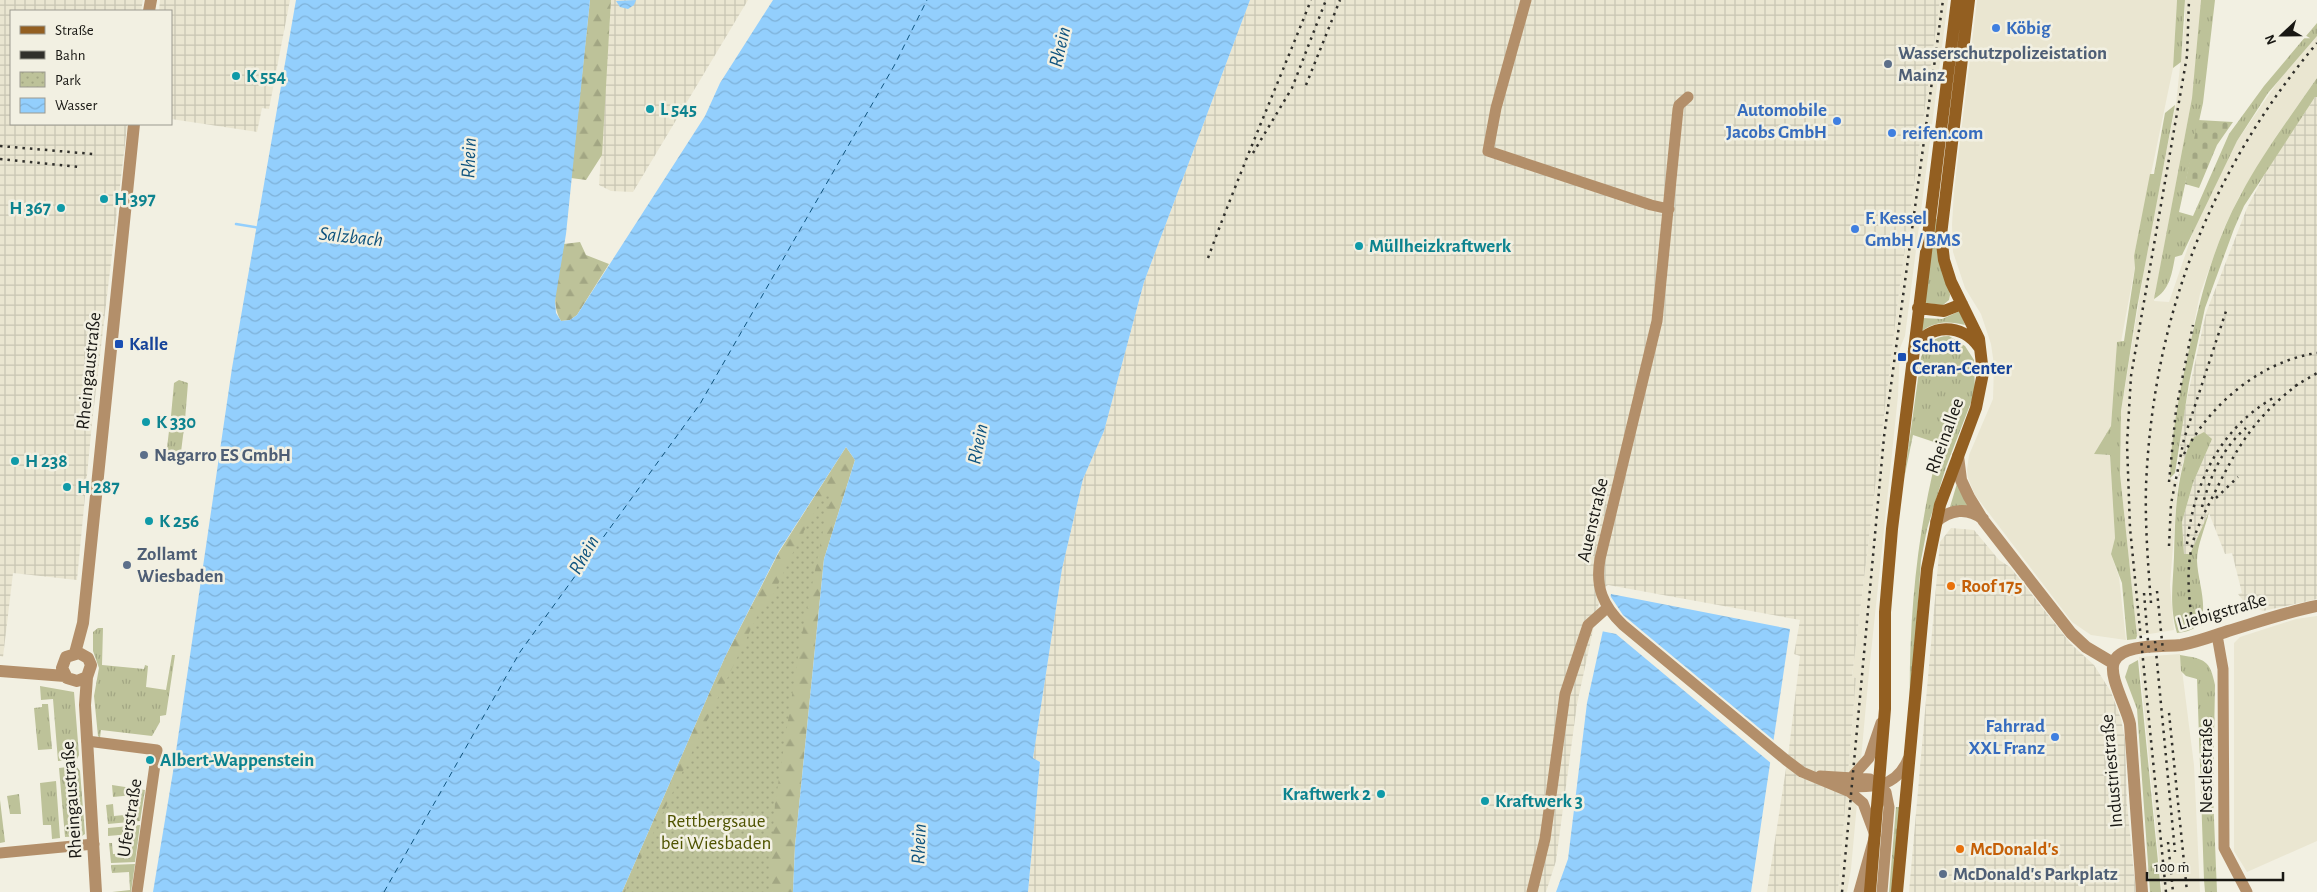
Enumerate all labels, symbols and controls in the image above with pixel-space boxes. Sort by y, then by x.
legend [10,10,172,125]
north arrow [2257,10,2307,60]
place label: Köbig [2006,19,2051,38]
marker: Köbig [1990,22,2002,34]
text: Straße [55,23,94,38]
water label: Rhein [1046,25,1074,69]
text: N [2263,32,2279,47]
place label: Wasserschutzpolizeistation Mainz [1898,44,2107,85]
text: Bahn [55,48,85,63]
marker: Wasserschutzpolizeistation Mainz [1882,58,1894,70]
place label: K 554 [246,67,286,86]
marker: K 554 [230,70,242,82]
text: Park [55,73,81,88]
text: Wasser [55,98,98,113]
place label: L 545 [660,100,697,119]
place label: Automobile Jacobs GmbH [1726,101,1827,142]
marker: L 545 [644,103,656,115]
marker: Automobile Jacobs GmbH [1831,115,1843,127]
place label: reifen.com [1902,124,1983,143]
marker: reifen.com [1886,127,1898,139]
water label: Rhein [458,137,480,179]
place label: H 397 [114,190,156,209]
marker: H 397 [98,193,110,205]
place label: H 367 [9,199,51,218]
marker: H 367 [55,202,67,214]
place label: F. Kessel GmbH / BMS [1865,209,1961,250]
marker: F. Kessel GmbH / BMS [1849,223,1861,235]
water label: Salzbach [318,224,384,250]
place label: Müllheizkraftwerk [1369,237,1512,256]
marker: Müllheizkraftwerk [1353,240,1365,252]
street label: Rheingaustraße [73,311,105,431]
place label: Kalle [129,335,168,354]
place label: Schott Ceran-Center [1912,337,2013,378]
marker: Kalle [113,338,125,350]
marker: Schott Ceran-Center [1896,351,1908,363]
street label: Rheinallee [1923,396,1967,476]
place label: K 330 [156,413,196,432]
marker: K 330 [140,416,152,428]
water label: Rhein [964,422,992,466]
place label: Nagarro ES GmbH [154,446,291,465]
marker: Nagarro ES GmbH [138,449,150,461]
place label: H 238 [25,452,68,471]
marker: H 238 [9,455,21,467]
street label: Auenstraße [1574,476,1612,564]
place label: H 287 [77,478,120,497]
marker: H 287 [61,481,73,493]
place label: K 256 [159,512,199,531]
marker: K 256 [143,515,155,527]
water label: Rhein [565,532,603,578]
place label: Zollamt Wiesbaden [137,545,223,586]
marker: Zollamt Wiesbaden [121,559,133,571]
place label: Roof 175 [1961,577,2022,596]
marker: Roof 175 [1945,580,1957,592]
street label: Liebigstraße [2175,590,2269,634]
street label: Industriestraße [2098,713,2126,829]
place label: Fahrrad XXL Franz [1968,717,2045,758]
street label: Nestlestraße [2197,718,2216,814]
marker: Fahrrad XXL Franz [2049,731,2061,743]
street label: Rheingaustraße [58,740,86,860]
place label: Albert-Wappenstein [160,751,314,770]
marker: Albert-Wappenstein [144,754,156,766]
street label: Uferstraße [114,777,146,859]
place label: Kraftwerk 2 [1282,785,1371,804]
marker: Kraftwerk 2 [1375,788,1387,800]
place label: Kraftwerk 3 [1495,792,1583,811]
marker: Kraftwerk 3 [1479,795,1491,807]
park label: Rettbergsaue bei Wiesbaden [661,812,771,853]
water label: Rhein [908,823,930,865]
place label: McDonald's [1970,840,2059,859]
marker: McDonald's [1954,843,1966,855]
scale bar [2147,850,2283,882]
text: 100 m [2154,860,2189,875]
place label: McDonald's Parkplatz [1953,865,2118,884]
marker: McDonald's Parkplatz [1937,868,1949,880]

